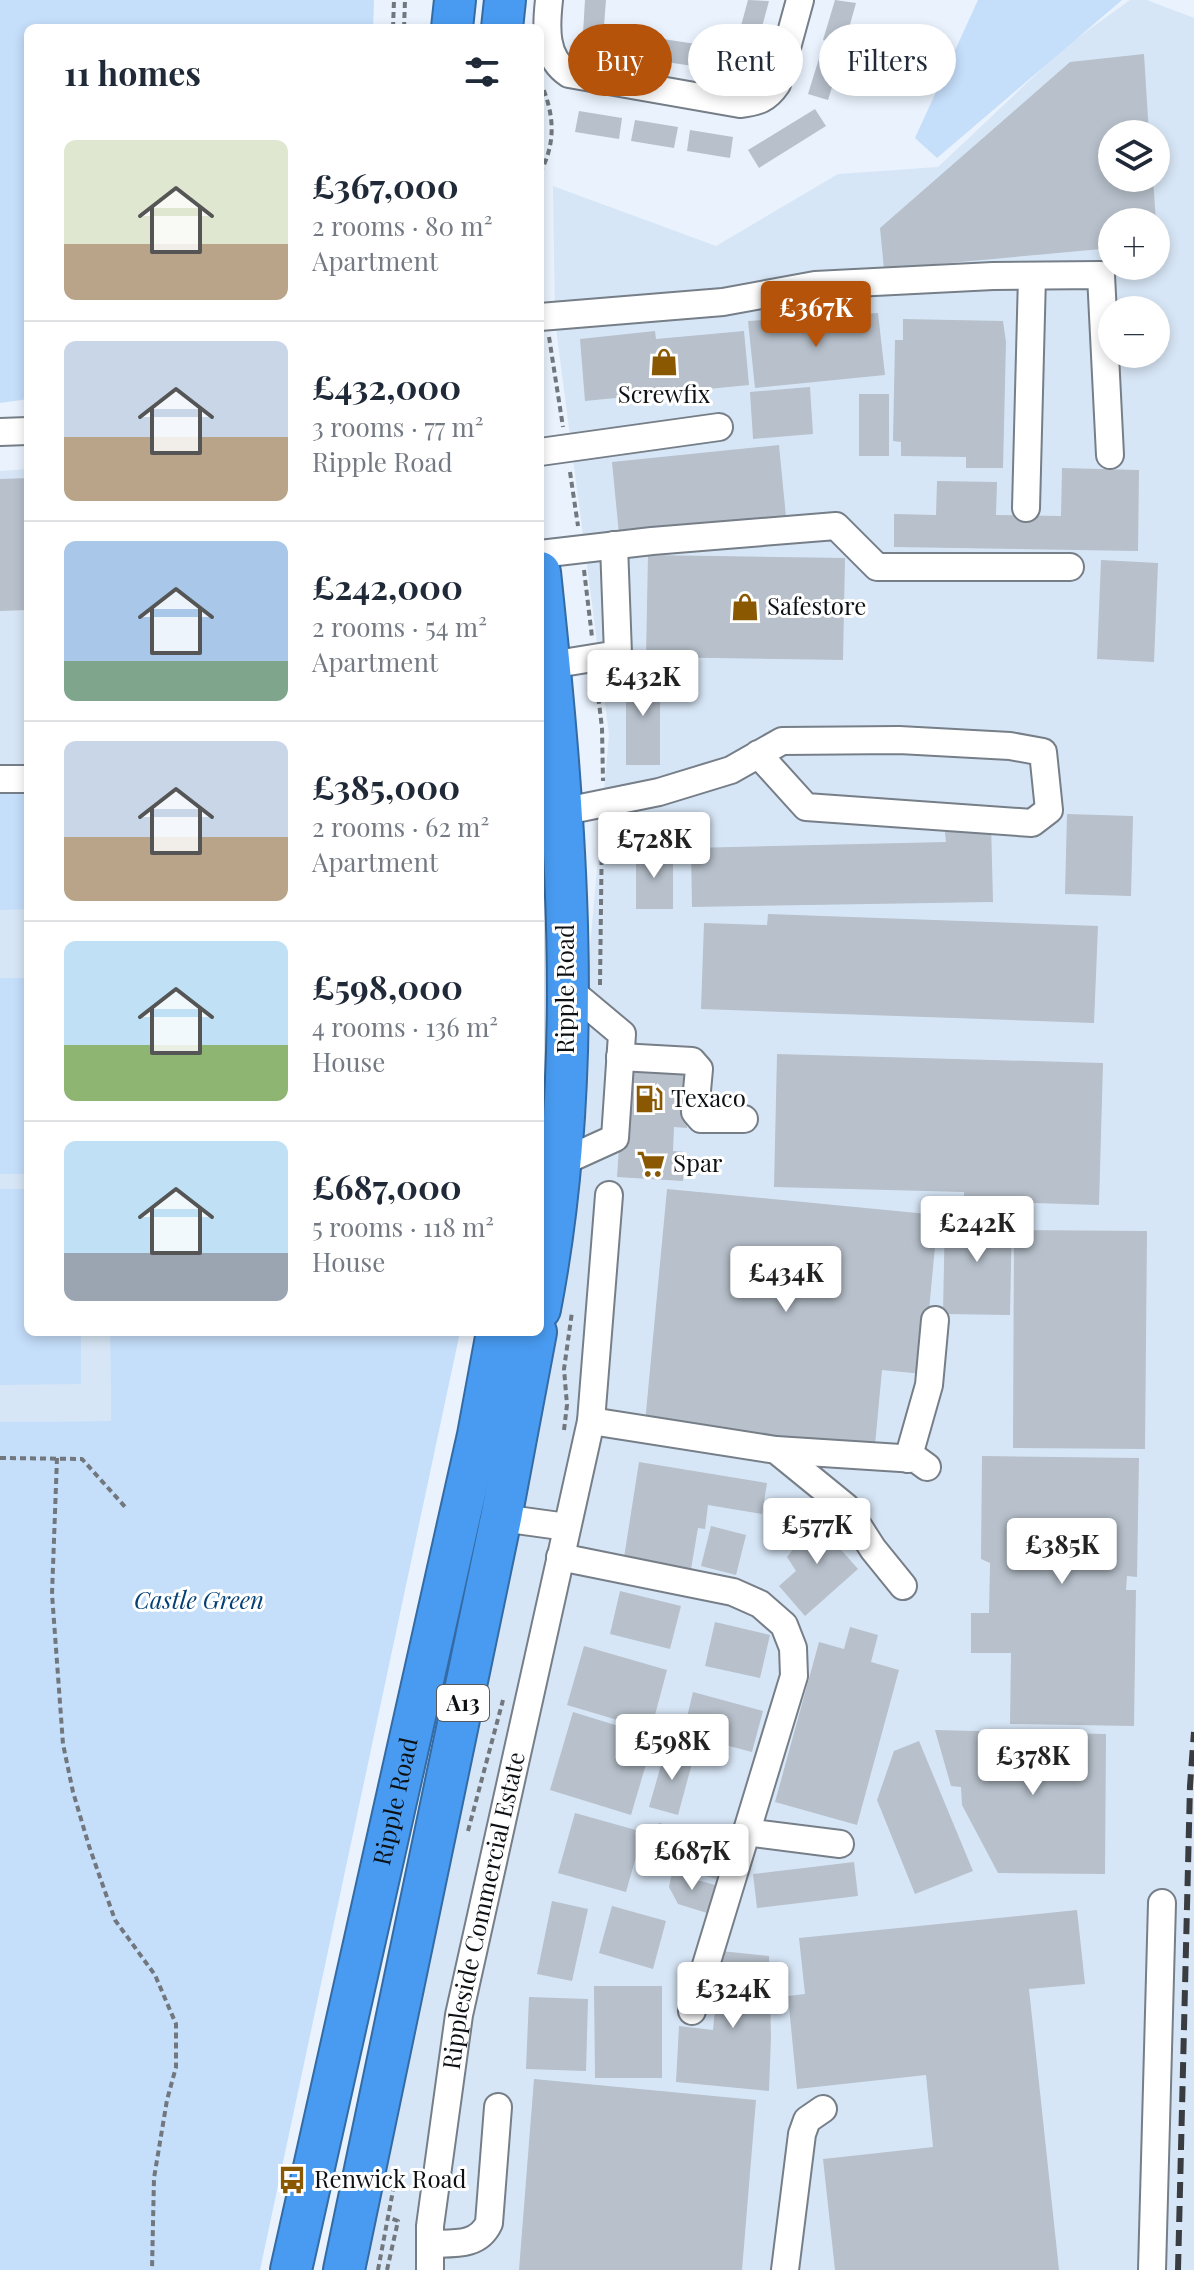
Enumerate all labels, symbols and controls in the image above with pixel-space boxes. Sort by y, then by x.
chip: Buy [568,24,672,96]
chip: Rent [688,24,803,96]
chip: Filters [819,24,956,96]
text: 11 homes [64,49,201,95]
icon: filters [460,50,504,94]
map controls [1098,120,1170,368]
button: layers [1098,120,1170,192]
text: £367,000 [312,162,459,208]
icon: home [128,172,224,268]
text: 2 rooms · 80 m² [312,208,492,243]
button: + [1098,208,1170,280]
text: Apartment [312,243,438,278]
pin: £367K [760,281,872,349]
text: £367K [779,289,853,324]
button: − [1098,296,1170,368]
shop icon: Screwfix [649,347,679,377]
text: £432,000 [312,363,461,409]
icon: home [128,373,224,469]
place label: Screwfix [618,377,711,409]
text: 3 rooms · 77 m² [312,409,483,444]
text: Ripple Road [312,444,453,479]
text: £242,000 [312,563,463,609]
icon: home [128,573,224,669]
place label: Safestore [767,589,866,621]
shop icon: Safestore [730,592,760,622]
text: 2 rooms · 54 m² [312,609,487,644]
text: Apartment [312,644,438,679]
pin: £432K [587,650,699,718]
text: £432K [605,658,681,693]
text: £385,000 [312,763,460,809]
icon: home [128,773,224,869]
text: 2 rooms · 62 m² [312,809,489,844]
pin: £728K [598,812,710,880]
text: £728K [616,820,692,855]
text: Apartment [312,844,438,879]
street label: Ripple Road [548,924,580,1054]
text: £598,000 [312,963,463,1009]
icon: home [128,973,224,1069]
text: 4 rooms · 136 m² [312,1009,498,1044]
text: House [312,1044,385,1079]
place label: Texaco [671,1081,746,1113]
fuel station icon: Texaco [634,1084,664,1114]
place label: Spar [673,1146,723,1178]
supermarket icon: Spar [636,1149,666,1179]
text: £687,000 [312,1163,462,1209]
icon: home [128,1173,224,1269]
pin: £242K [921,1196,1033,1264]
text: £242K [939,1204,1015,1239]
text: 5 rooms · 118 m² [312,1209,494,1244]
text: House [312,1244,385,1279]
pin: £434K [730,1246,842,1314]
text: £434K [748,1254,824,1289]
pin: £577K [761,1498,873,1566]
text: £577K [781,1506,853,1541]
pin: £385K [1006,1518,1118,1586]
text: £385K [1025,1526,1099,1561]
park label: Castle Green [134,1583,264,1615]
road number: A13 [437,1685,489,1721]
pin: £598K [616,1714,728,1782]
text: £598K [634,1722,710,1757]
pin: £378K [977,1729,1089,1797]
street label: Ripple Road [364,1734,424,1868]
text: £378K [996,1737,1070,1772]
street label: Rippleside Commercial Estate [434,1749,531,2071]
pin: £687K [636,1824,748,1892]
text: £687K [654,1832,730,1867]
pin: £324K [677,1962,789,2030]
text: £324K [695,1970,771,2005]
place label: Renwick Road [314,2162,467,2194]
bus stop icon: Renwick Road [277,2165,307,2195]

